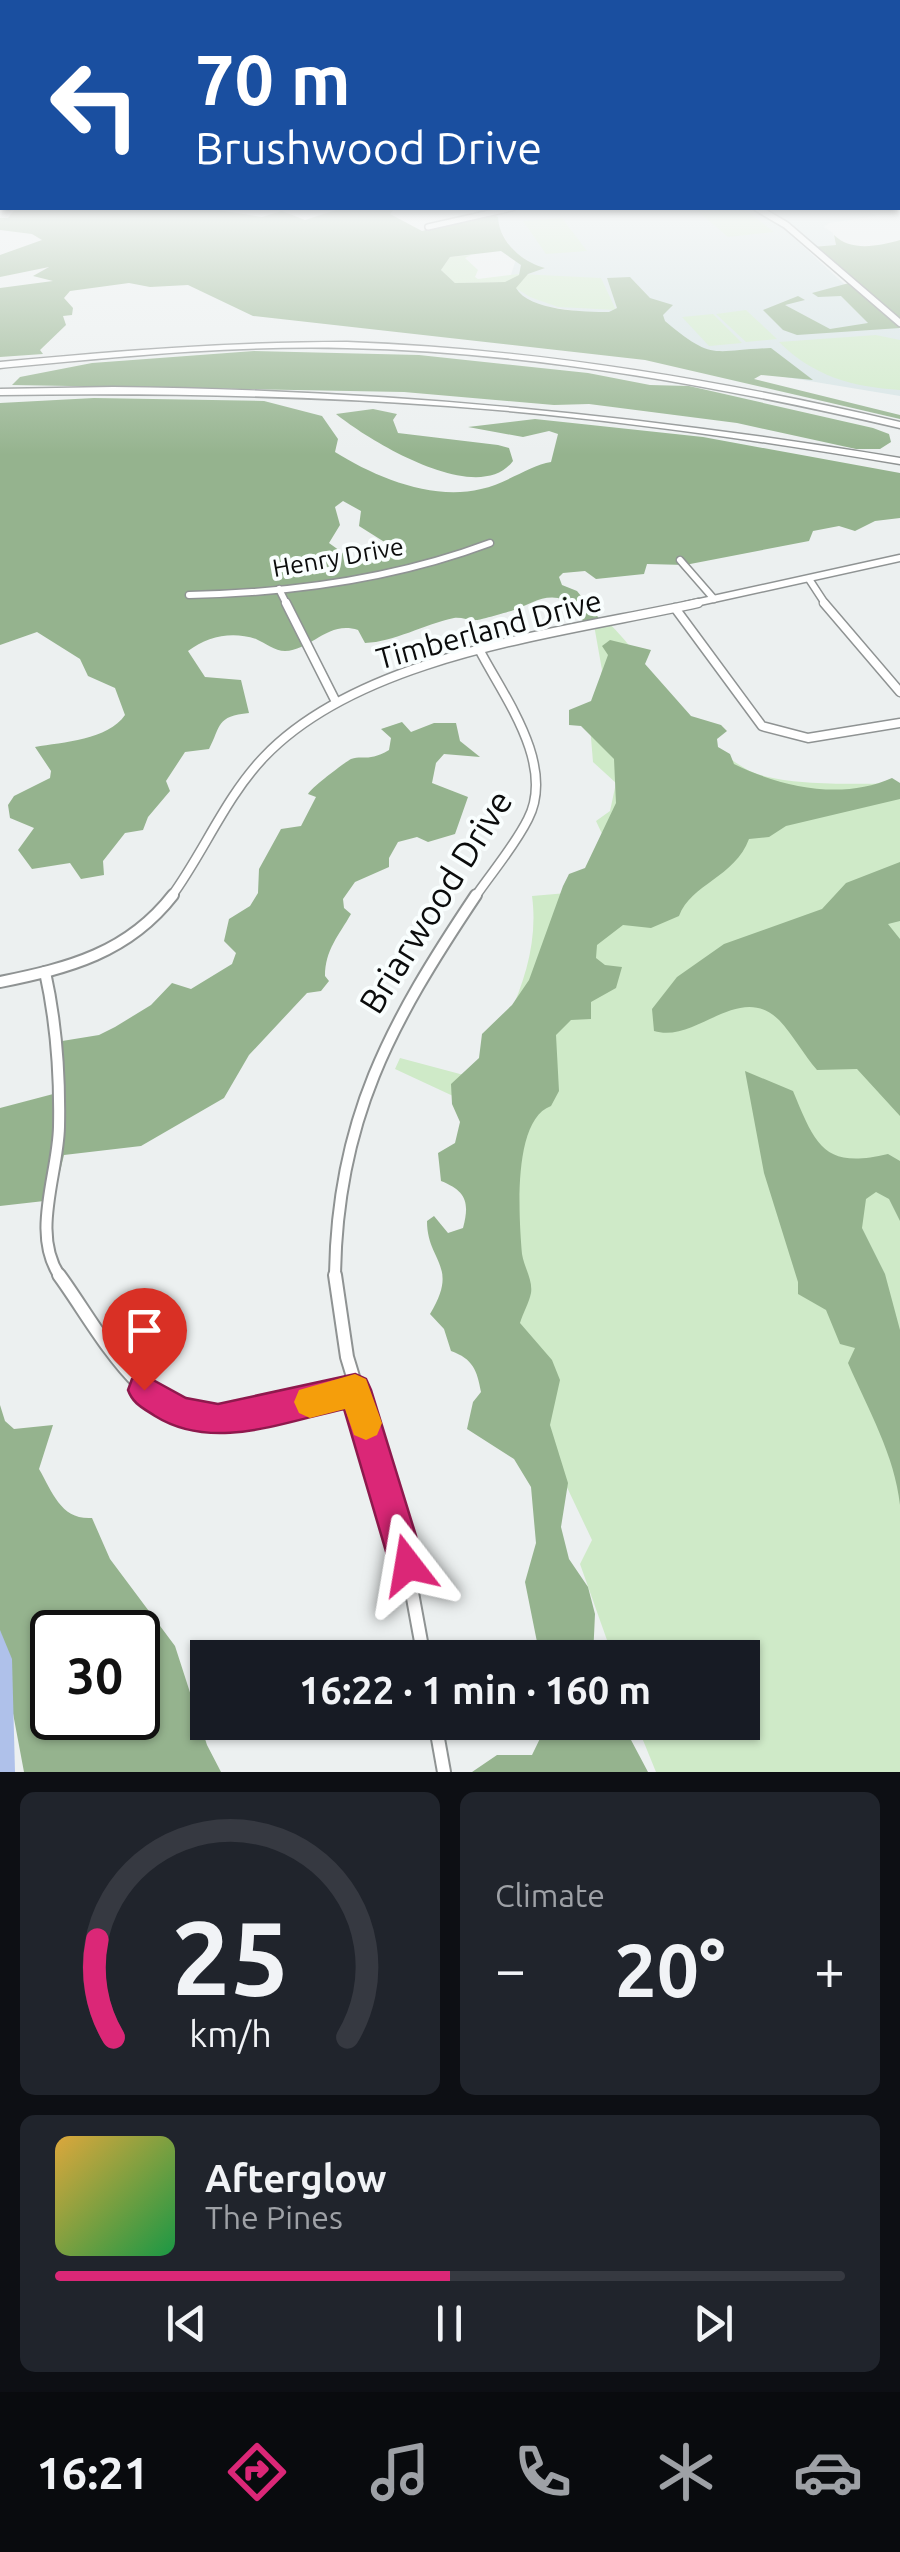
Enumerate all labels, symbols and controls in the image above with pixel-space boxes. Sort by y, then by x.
icon: left [30,40,160,170]
text: 70 m [195,40,351,118]
text: Brushwood Drive [195,122,542,173]
street label: Henry Drive [270,532,406,582]
street label: Timberland Drive [372,583,605,675]
street label: Briarwood Drive [351,783,520,1020]
pin [102,1288,187,1391]
icon: arrive [117,1303,172,1358]
position arrow [356,1513,460,1617]
speed limit sign: 30 [30,1610,160,1740]
text: 16:22 · 1 min · 160 m [299,1669,651,1711]
text: Climate [495,1877,605,1913]
text: 25 [171,1898,289,2015]
text: 20° [614,1927,726,2011]
text: − [495,1938,526,1999]
text: + [814,1938,845,1999]
text: km/h [189,2014,271,2054]
text: Afterglow [205,2157,387,2199]
text: The Pines [205,2199,343,2235]
icon: previous [159,2296,214,2351]
icon: pause [422,2296,477,2351]
icon: next [686,2296,741,2351]
icon: directions [222,2437,292,2507]
icon: music [365,2437,435,2507]
icon: phone [508,2437,578,2507]
icon: climate [651,2437,721,2507]
icon: car [793,2437,863,2507]
text: 16:21 [36,2447,149,2498]

